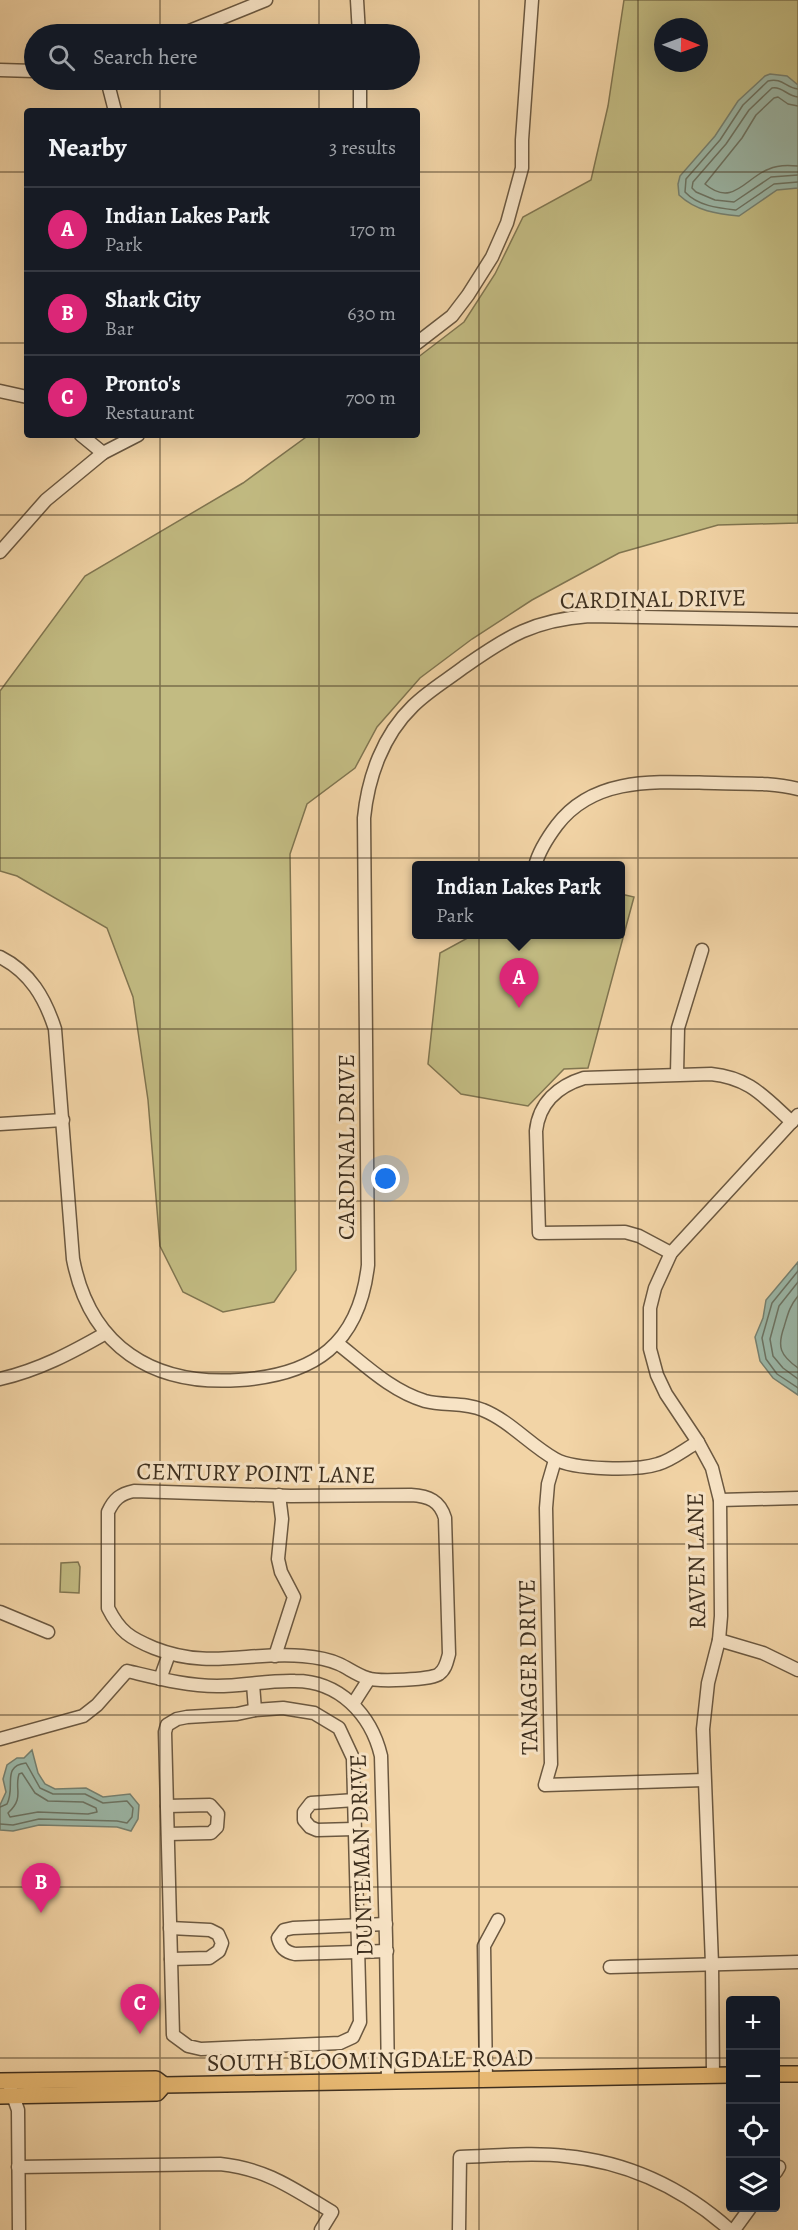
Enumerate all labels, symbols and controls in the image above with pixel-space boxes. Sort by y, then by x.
north arrow [654,18,708,72]
search box [24,24,420,90]
icon: search [45,41,78,74]
text: Search here [93,42,198,72]
text: Nearby [48,130,127,165]
text: 3 results [329,134,396,161]
text: Indian Lakes Park [105,201,270,231]
text: A [61,216,74,243]
text: 170 m [350,216,396,243]
text: Park [105,231,143,258]
text: Shark City [105,285,201,315]
text: B [61,300,74,327]
text: 630 m [347,300,396,327]
text: Bar [105,315,134,342]
text: Pronto's [105,369,181,399]
text: C [61,384,74,411]
text: 700 m [346,384,396,411]
text: Restaurant [105,399,195,426]
street label: CARDINAL DRIVE [560,581,746,617]
popup [412,861,625,939]
text: Indian Lakes Park [436,872,601,902]
text: Park [436,902,474,929]
pin: A [500,958,538,1008]
street label: CARDINAL DRIVE [330,1054,362,1240]
your location [371,1164,400,1193]
street label: CENTURY POINT LANE [136,1455,376,1491]
street label: RAVEN LANE [679,1492,713,1630]
street label: TANAGER DRIVE [510,1579,546,1755]
street label: DUNTEMAN DRIVE [341,1753,381,1957]
pin: B [22,1864,60,1913]
pin: C [120,1984,160,2034]
map controls [726,1996,780,2212]
button: + [726,1996,780,2050]
street label: SOUTH BLOOMINGDALE ROAD [206,2041,534,2079]
button: − [726,2050,780,2104]
button: locate [726,2104,780,2158]
button: layers [726,2158,780,2212]

